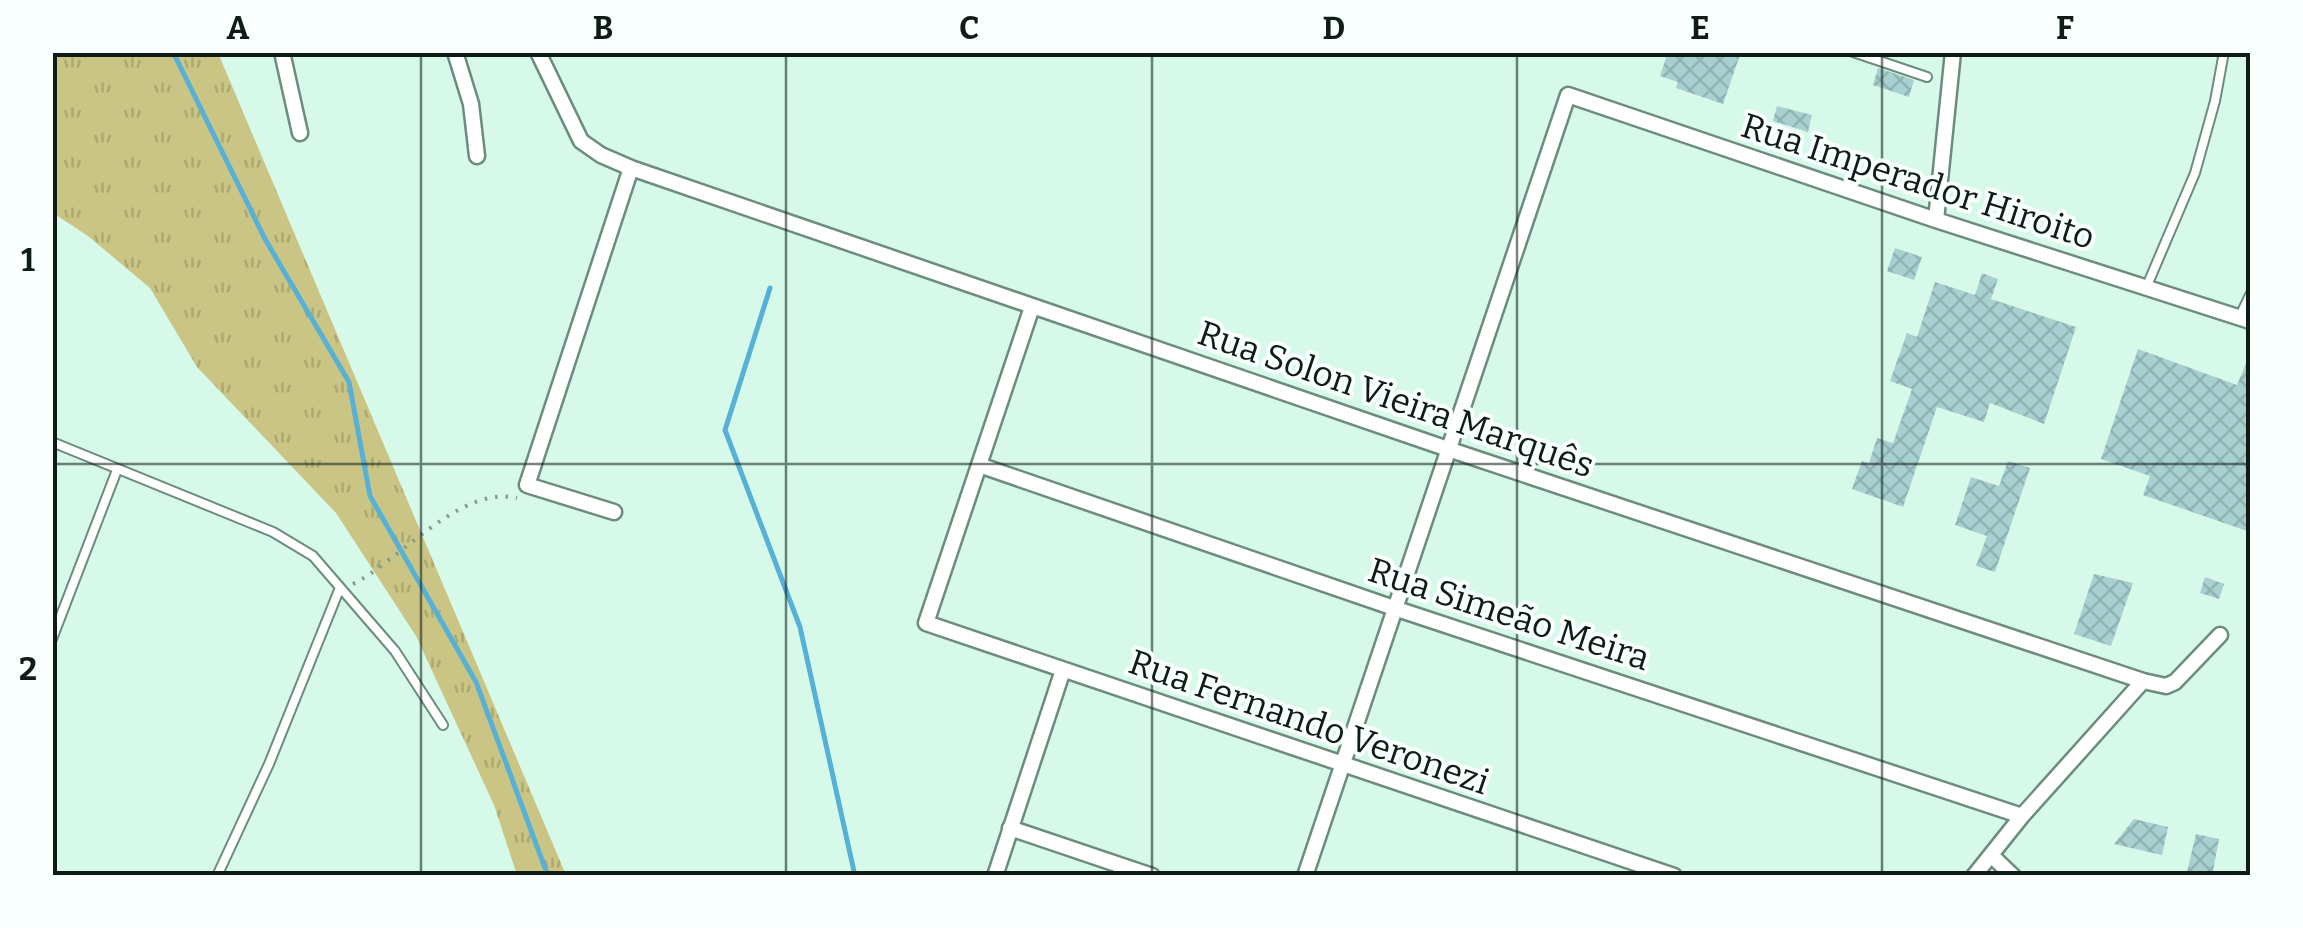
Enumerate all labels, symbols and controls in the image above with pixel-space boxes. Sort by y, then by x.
text: A [227,9,250,47]
text: B [593,9,613,47]
text: C [959,9,979,47]
text: D [1323,9,1345,47]
text: E [1690,9,1710,47]
text: F [2056,9,2074,47]
street label: Rua Imperador Hiroito [1736,104,2100,258]
text: 1 [21,241,35,279]
street label: Rua Solon Vieira Marquês [1193,311,1599,487]
street label: Rua Simeão Meira [1363,549,1655,679]
street label: Rua Fernando Veronezi [1123,641,1495,803]
text: 2 [19,650,37,688]

